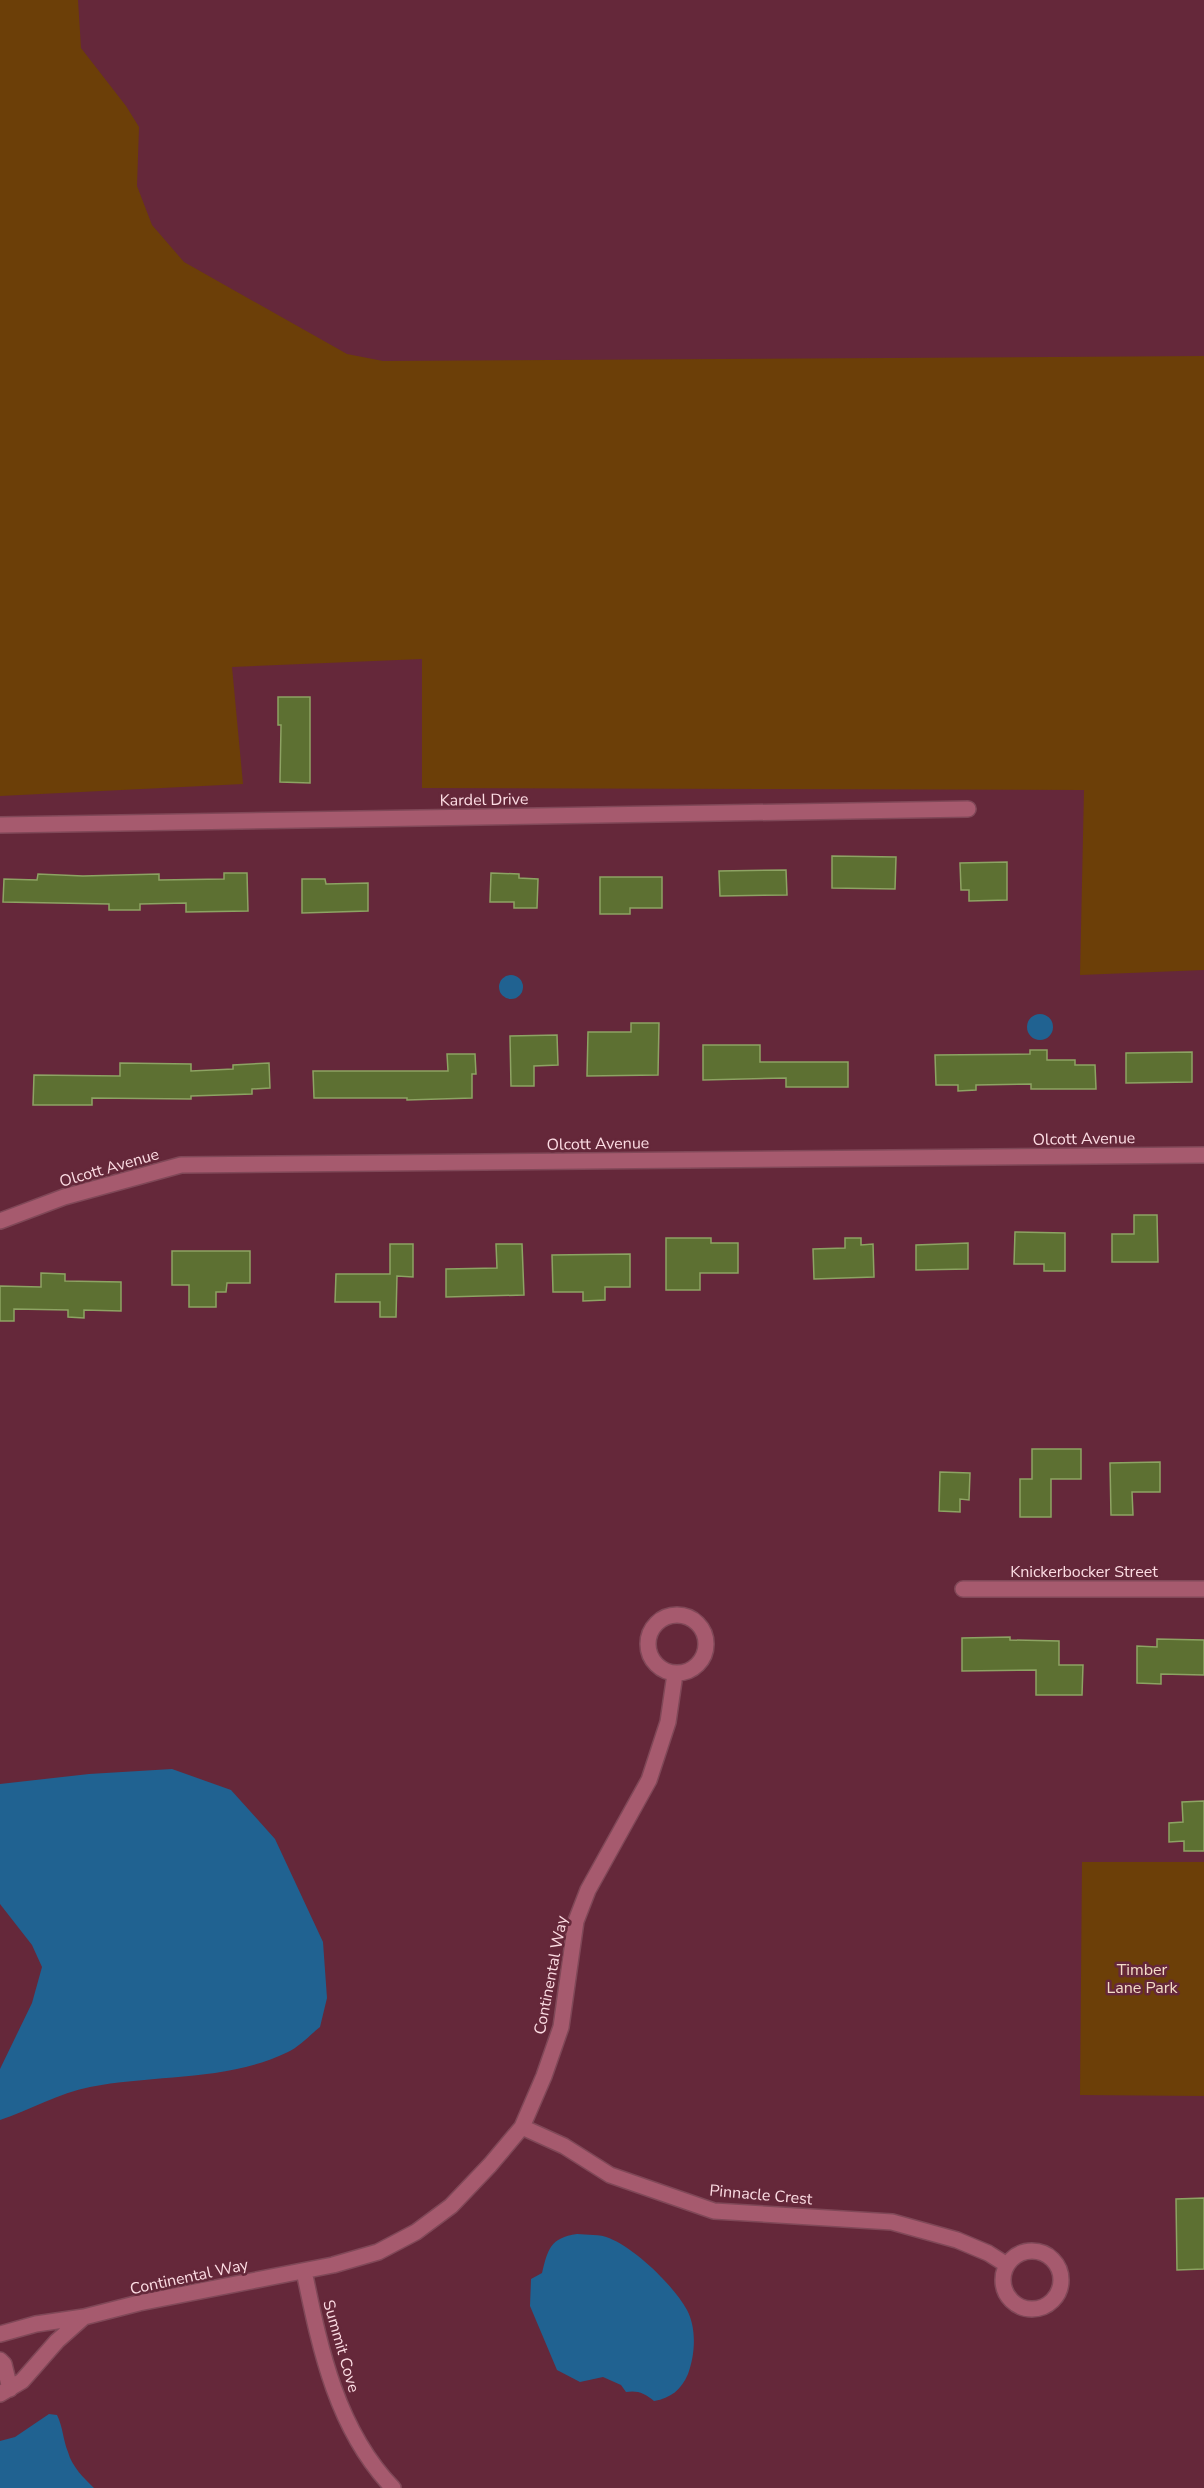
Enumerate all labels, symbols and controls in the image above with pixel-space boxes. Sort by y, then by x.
street label: Kardel Drive [439,788,529,812]
street label: Olcott Avenue [1033,1127,1135,1151]
street label: Olcott Avenue [547,1132,649,1156]
street label: Olcott Avenue [57,1143,162,1193]
street label: Knickerbocker Street [1010,1561,1158,1583]
street label: Continental Way [529,1913,573,2036]
park label: Timber Lane Park [1107,1959,1178,1999]
street label: Pinnacle Crest [708,2180,814,2210]
street label: Continental Way [128,2254,251,2300]
street label: Summit Cove [317,2297,365,2395]

